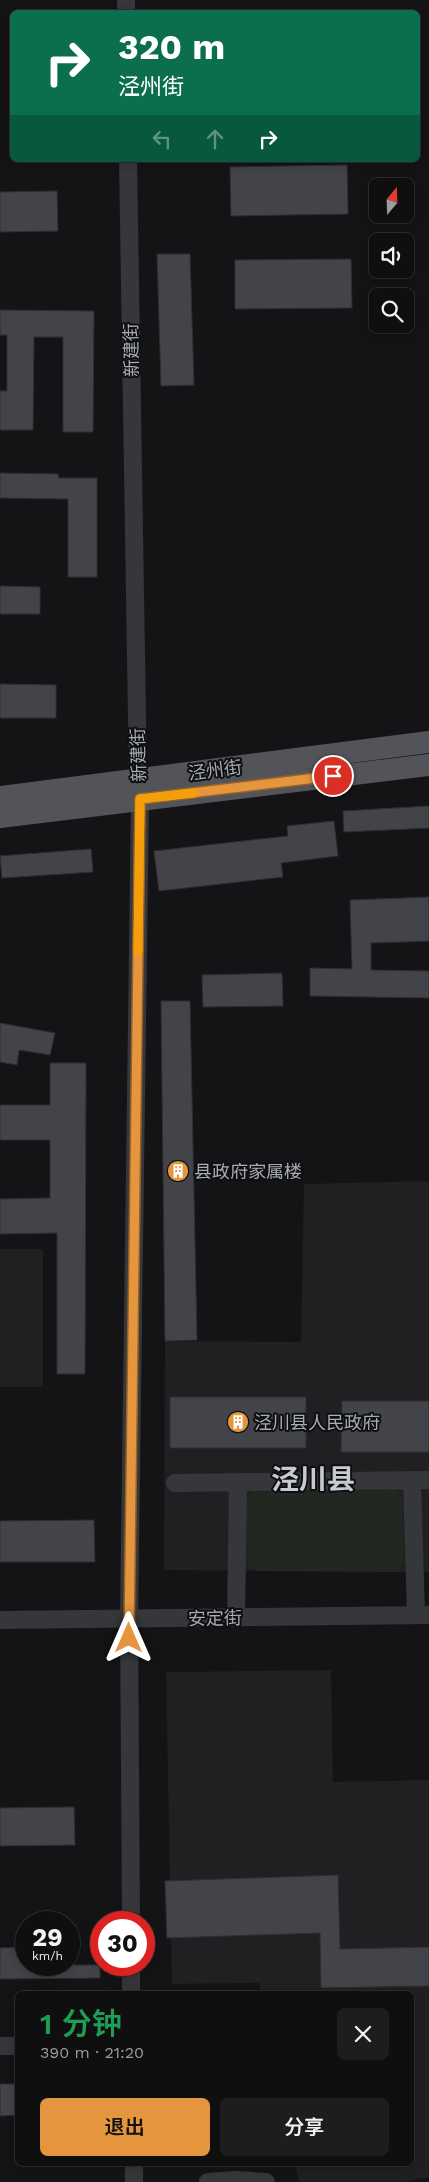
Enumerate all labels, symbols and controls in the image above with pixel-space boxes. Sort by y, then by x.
text: 320 m [118,26,225,68]
icon: right [35,30,100,95]
text: 泾州街 [118,74,184,99]
icon: left [148,125,176,153]
icon: ahead [201,125,229,153]
icon: right [254,125,282,153]
north arrow [369,178,414,222]
map controls [369,178,414,333]
button: sound [369,233,414,278]
button: search [369,288,414,333]
street label: 新建街 [120,323,142,377]
street label: 新建街 [127,728,149,782]
pin [312,755,354,797]
street label: 泾州街 [187,756,243,784]
icon: arrive [319,762,347,790]
building icon: 县政府家属楼 [166,1159,190,1183]
place label: 县政府家属楼 [194,1161,302,1182]
building icon: 泾川县人民政府 [226,1410,250,1434]
place label: 泾川县人民政府 [254,1412,380,1433]
district label: 泾川县 [271,1463,355,1496]
street label: 安定街 [188,1607,242,1629]
position arrow [102,1611,154,1663]
speed limit sign: 30 [90,1911,155,1976]
text: 29 [32,1923,63,1952]
text: km/h [32,1949,63,1963]
text: 1 分钟 [40,2006,122,2041]
button: close [337,2008,389,2060]
text: 390 m · 21:20 [40,2043,144,2062]
button: 退出 [40,2098,210,2156]
button: 分享 [220,2098,389,2156]

